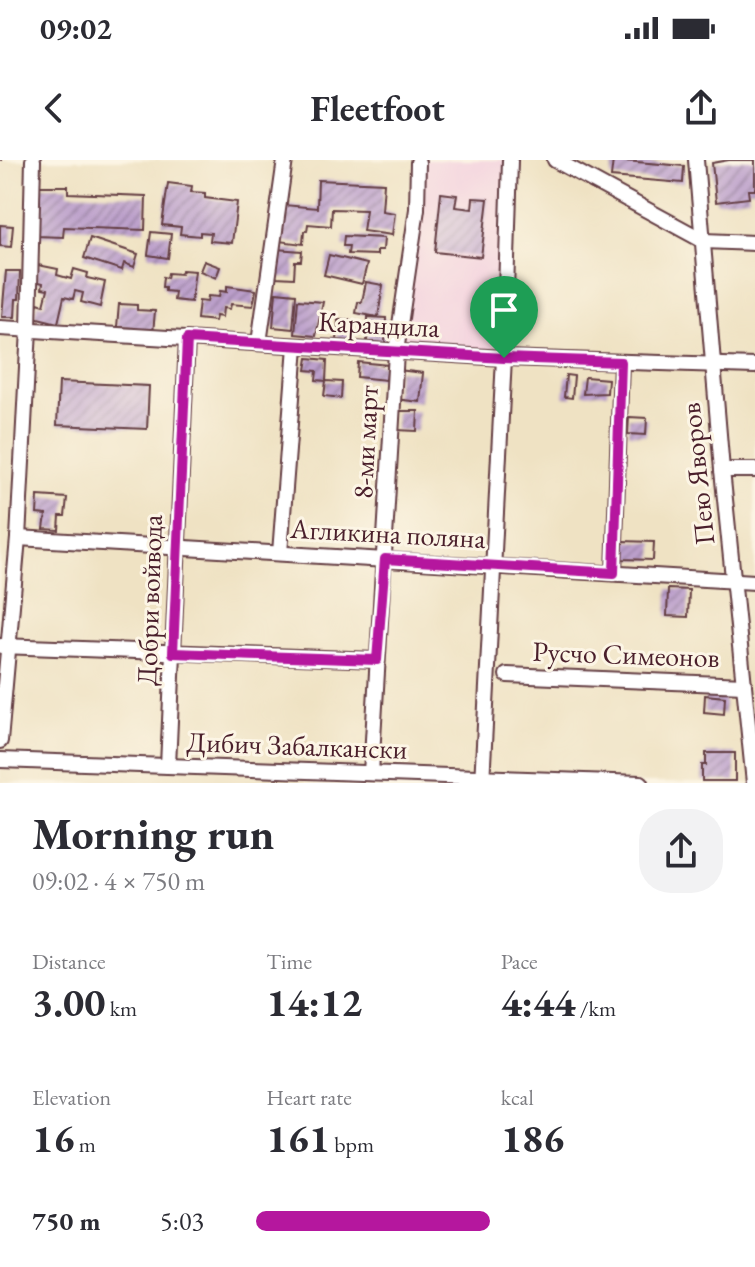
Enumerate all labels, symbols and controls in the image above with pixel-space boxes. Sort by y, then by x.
text: 09:02 [40,9,112,48]
text: Fleetfoot [310,85,445,132]
icon: back [32,86,76,130]
icon: share [679,86,723,130]
pin [470,276,538,358]
icon: arrive [482,288,526,332]
street label: Карандила [317,303,441,345]
street label: 8-ми март [344,384,386,500]
street label: Пею Яворов [672,401,722,547]
street label: Агликина поляна [288,510,487,556]
street label: Добри войвода [128,513,170,686]
street label: Русчо Симеонов [532,633,720,675]
street label: Дибич Забалкански [186,723,408,767]
text: Morning run [32,805,274,862]
button: share [639,809,723,893]
text: 09:02 · 4 × 750 m [32,864,205,898]
text: Distance [32,947,105,976]
text: Time [266,947,312,976]
text: Pace [501,947,538,976]
text: 3.00 [32,976,105,1028]
text: 14:12 [266,976,362,1028]
text: 4:44 [501,976,575,1028]
text: km [105,994,137,1023]
text: /km [575,994,616,1023]
text: Elevation [32,1083,111,1112]
text: Heart rate [266,1083,352,1112]
text: kcal [501,1083,534,1112]
text: 16 [32,1112,74,1164]
text: 161 [266,1112,330,1164]
text: 186 [501,1112,564,1164]
text: m [74,1130,96,1159]
text: bpm [330,1130,374,1159]
text: 750 m [32,1204,100,1238]
text: 5:03 [160,1204,204,1238]

